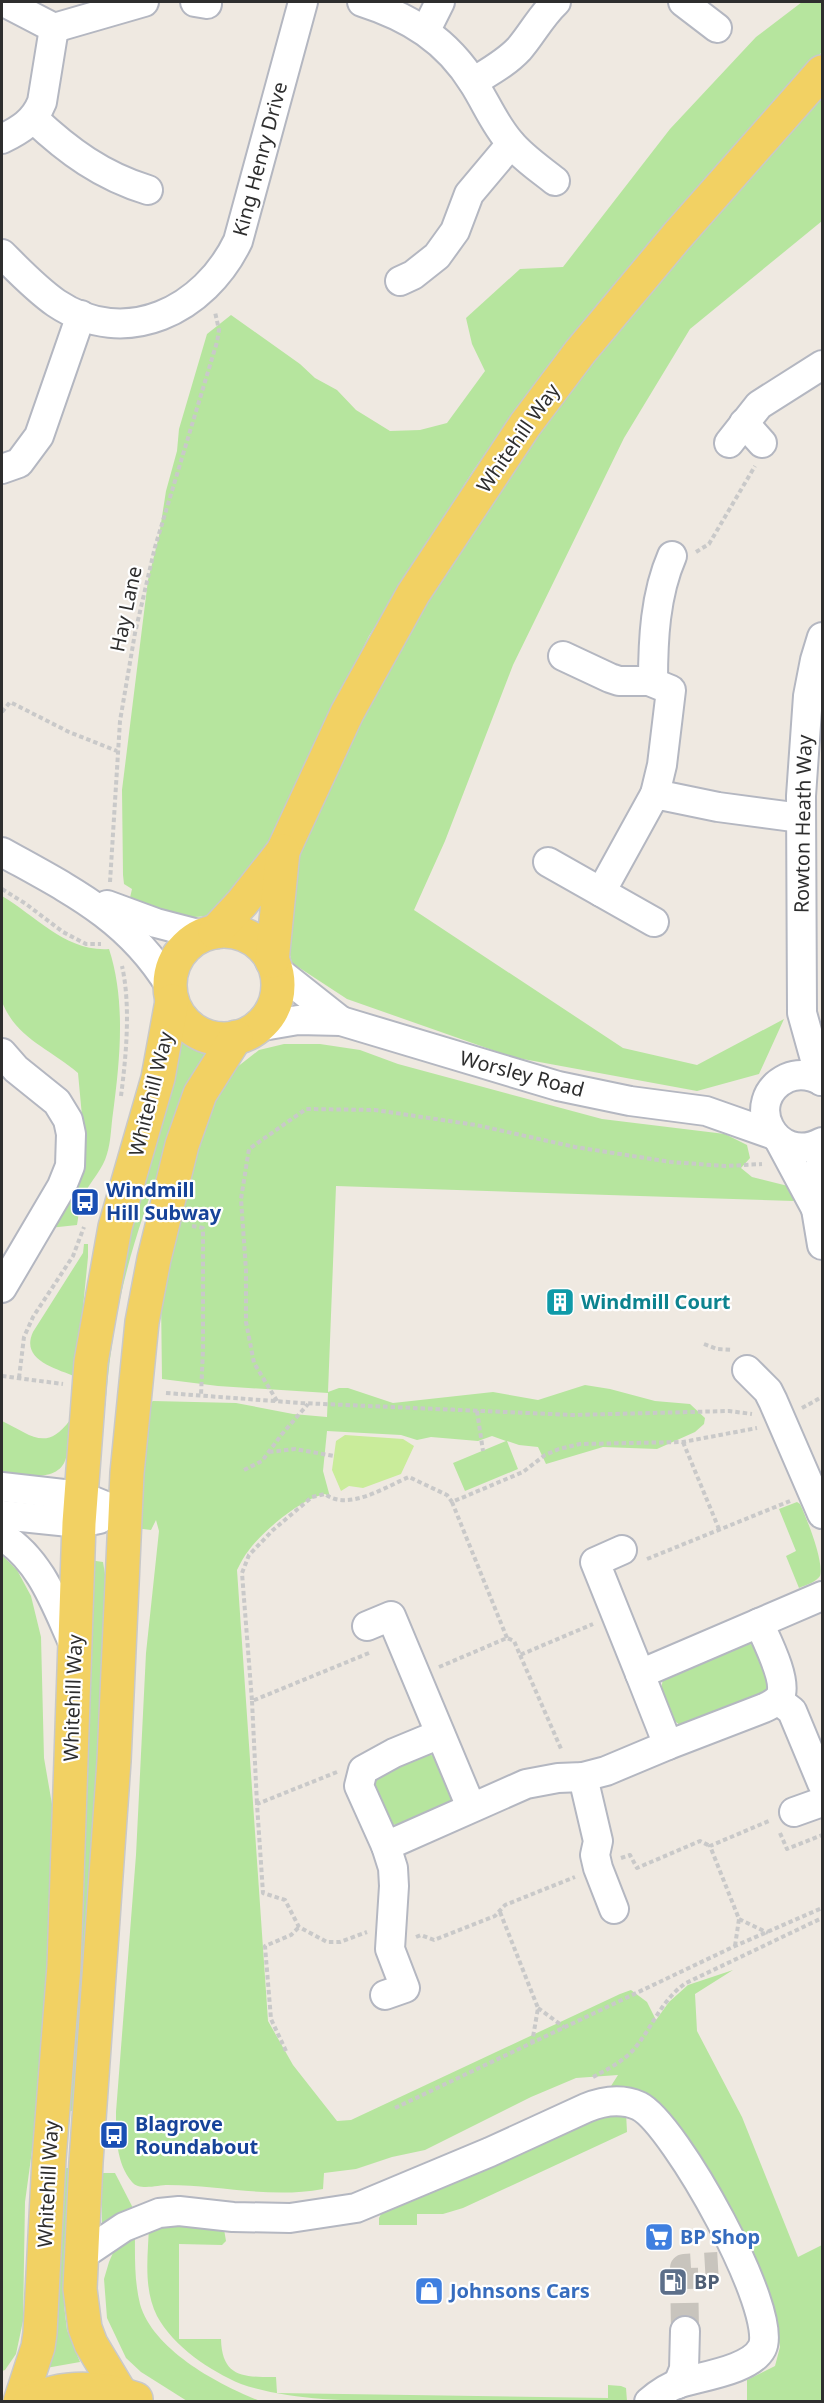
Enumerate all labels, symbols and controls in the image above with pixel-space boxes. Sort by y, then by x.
street label: King Henry Drive [226,79,293,239]
street label: Whitehill Way [470,377,566,498]
street label: Hay Lane [103,564,148,654]
street label: Rowton Heath Way [787,734,818,913]
street label: Whitehill Way [122,1028,179,1159]
street label: Worsley Road [457,1044,587,1103]
place label: Windmill Hill Subway [106,1176,222,1226]
bus stop icon: Windmill Hill Subway [69,1186,101,1218]
building icon: Windmill Court [544,1286,576,1318]
place label: Windmill Court [581,1288,731,1315]
street label: Whitehill Way [57,1633,88,1762]
place label: Blagrove Roundabout [135,2110,258,2160]
street label: Whitehill Way [31,2119,64,2248]
bus stop icon: Blagrove Roundabout [98,2119,130,2151]
supermarket icon: BP Shop [643,2221,675,2253]
place label: BP Shop [680,2223,760,2250]
fuel station icon: BP [657,2266,689,2298]
place label: BP [694,2268,720,2295]
shop icon: Johnsons Cars [413,2275,445,2307]
place label: Johnsons Cars [448,2277,590,2304]

